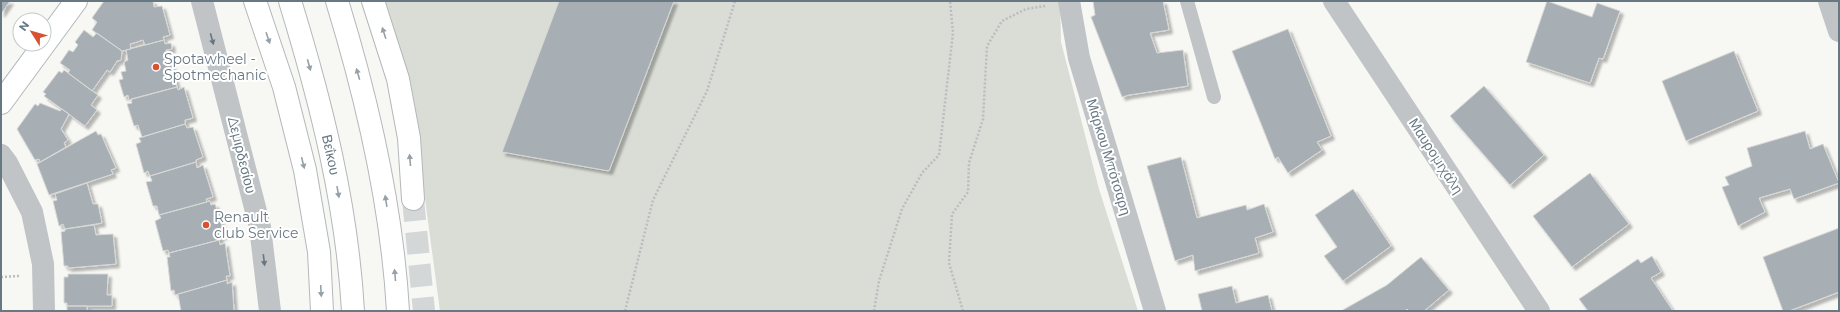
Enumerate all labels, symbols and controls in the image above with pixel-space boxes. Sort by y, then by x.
north arrow [12,12,52,52]
text: N [16,18,32,34]
one-way arrow [380,27,386,39]
one-way arrow [265,32,271,44]
one-way arrow [209,33,215,45]
place label: Spotawheel - Spotmechanic [164,50,267,84]
one-way arrow [306,60,312,72]
marker: Spotawheel - Spotmechanic [151,62,161,72]
one-way arrow [355,68,361,80]
street label: Μάρκου Μπότσαρη [1083,97,1135,217]
street label: Δεμιρδεσίου [224,115,260,195]
street label: Μαυρομιχάλη [1405,115,1467,197]
street label: Βεΐκου [318,133,344,176]
one-way arrow [407,154,414,166]
one-way arrow [300,157,306,169]
one-way arrow [335,186,341,198]
one-way arrow [383,195,389,207]
place label: Renault club Service [214,208,299,242]
marker: Renault club Service [201,220,211,230]
one-way arrow [261,254,267,266]
one-way arrow [392,269,399,281]
one-way arrow [317,285,324,297]

